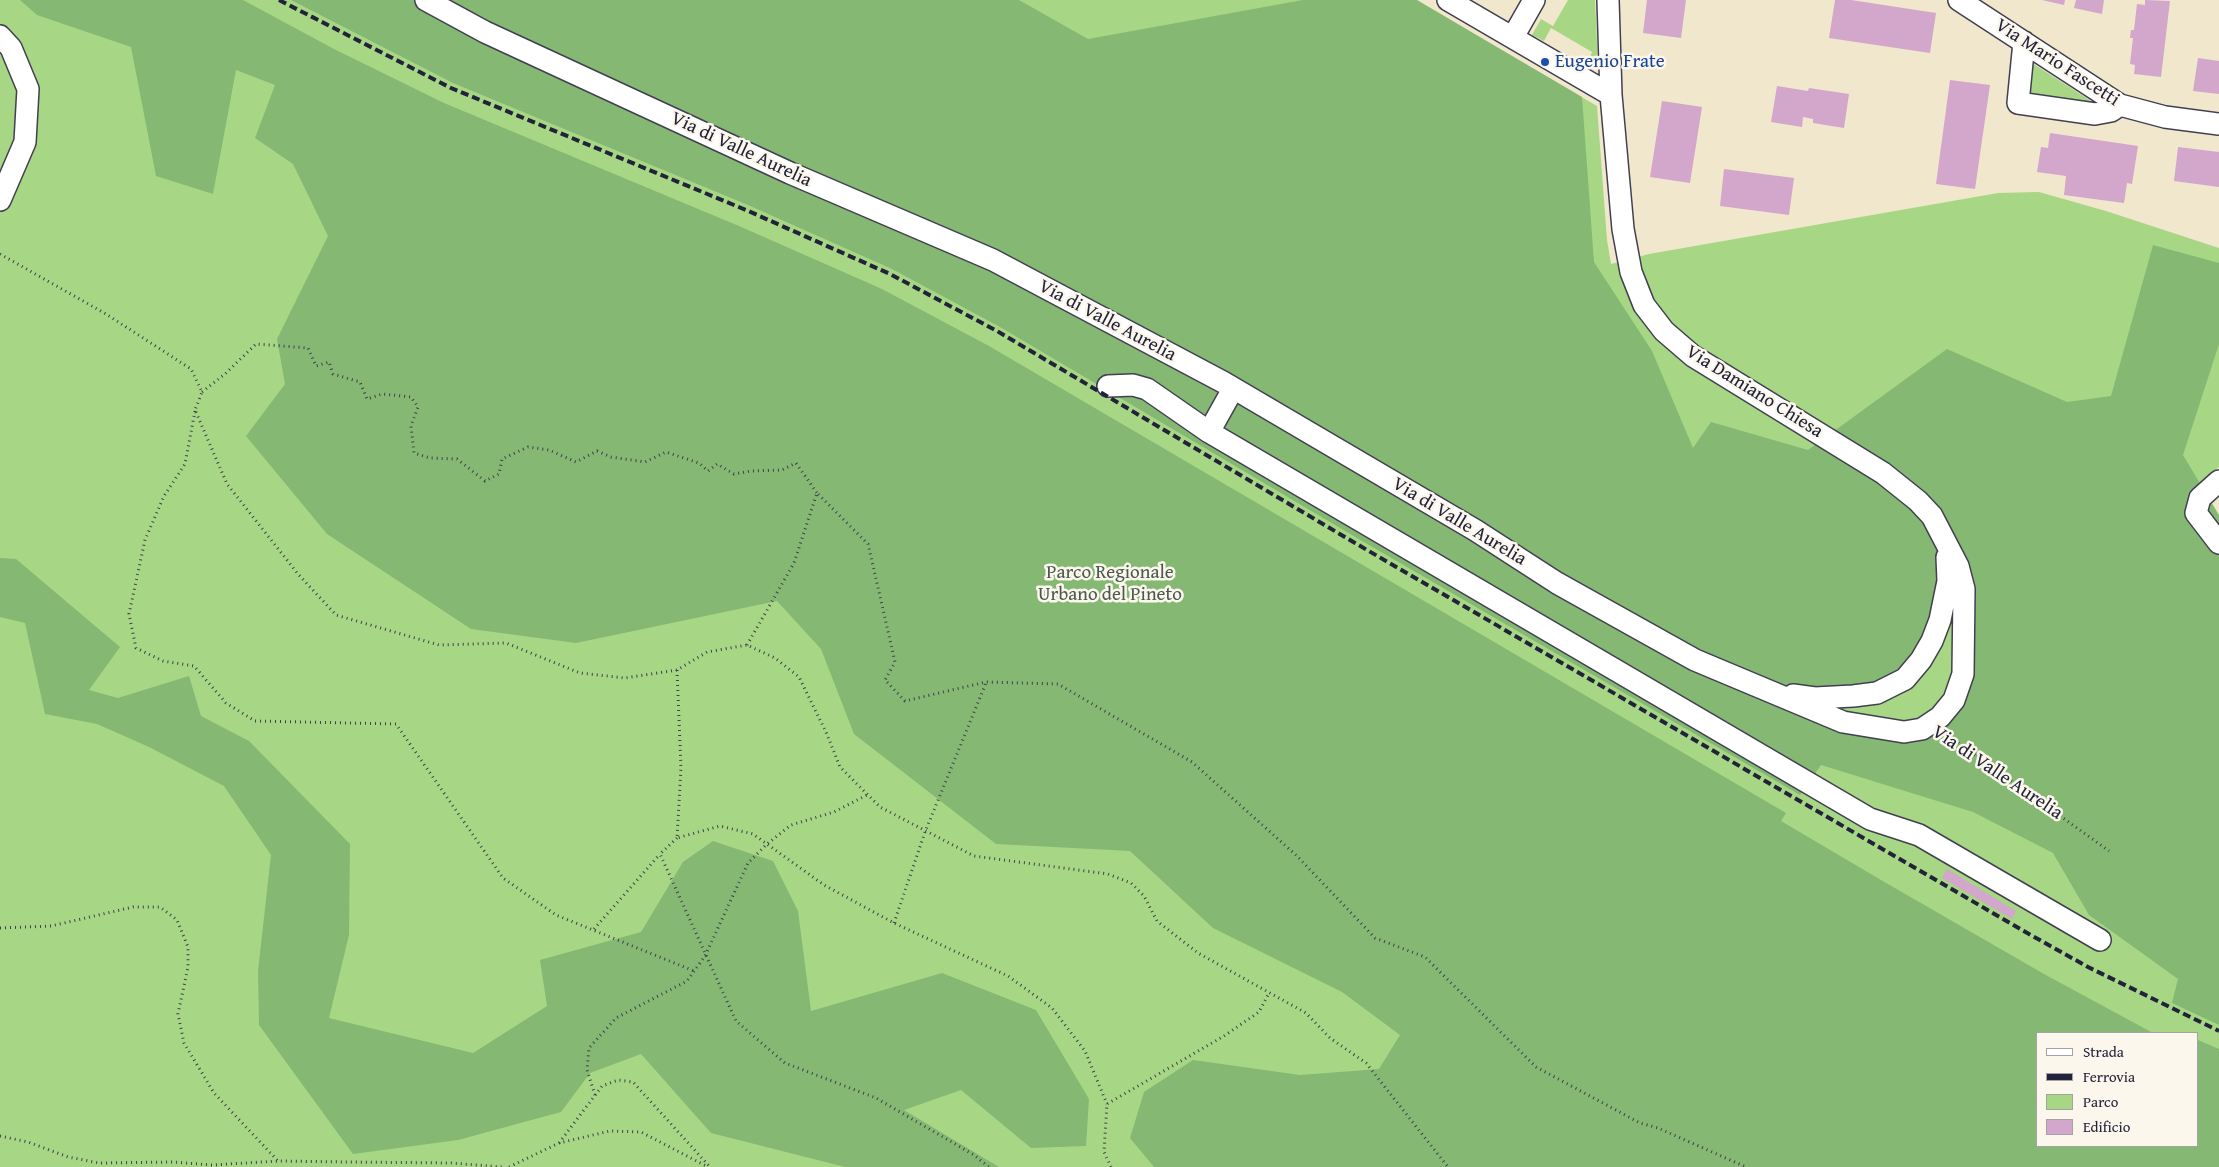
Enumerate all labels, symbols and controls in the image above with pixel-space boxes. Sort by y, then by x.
street label: Via Mario Fascetti [1991,14,2123,112]
place label: Eugenio Frate [1555,51,1665,73]
marker: Eugenio Frate [1539,56,1551,68]
street label: Via di Valle Aurelia [667,107,815,193]
street label: Via di Valle Aurelia [1034,275,1180,367]
street label: Via Damiano Chiesa [1681,341,1827,443]
street label: Via di Valle Aurelia [1388,473,1530,571]
park label: Parco Regionale Urbano del Pineto [1038,562,1182,606]
street label: Via di Valle Aurelia [1927,721,2067,825]
legend [2036,1032,2199,1147]
text: Strada [2083,1041,2124,1062]
text: Ferrovia [2083,1066,2135,1087]
text: Parco [2083,1091,2118,1112]
text: Edificio [2083,1116,2130,1137]

